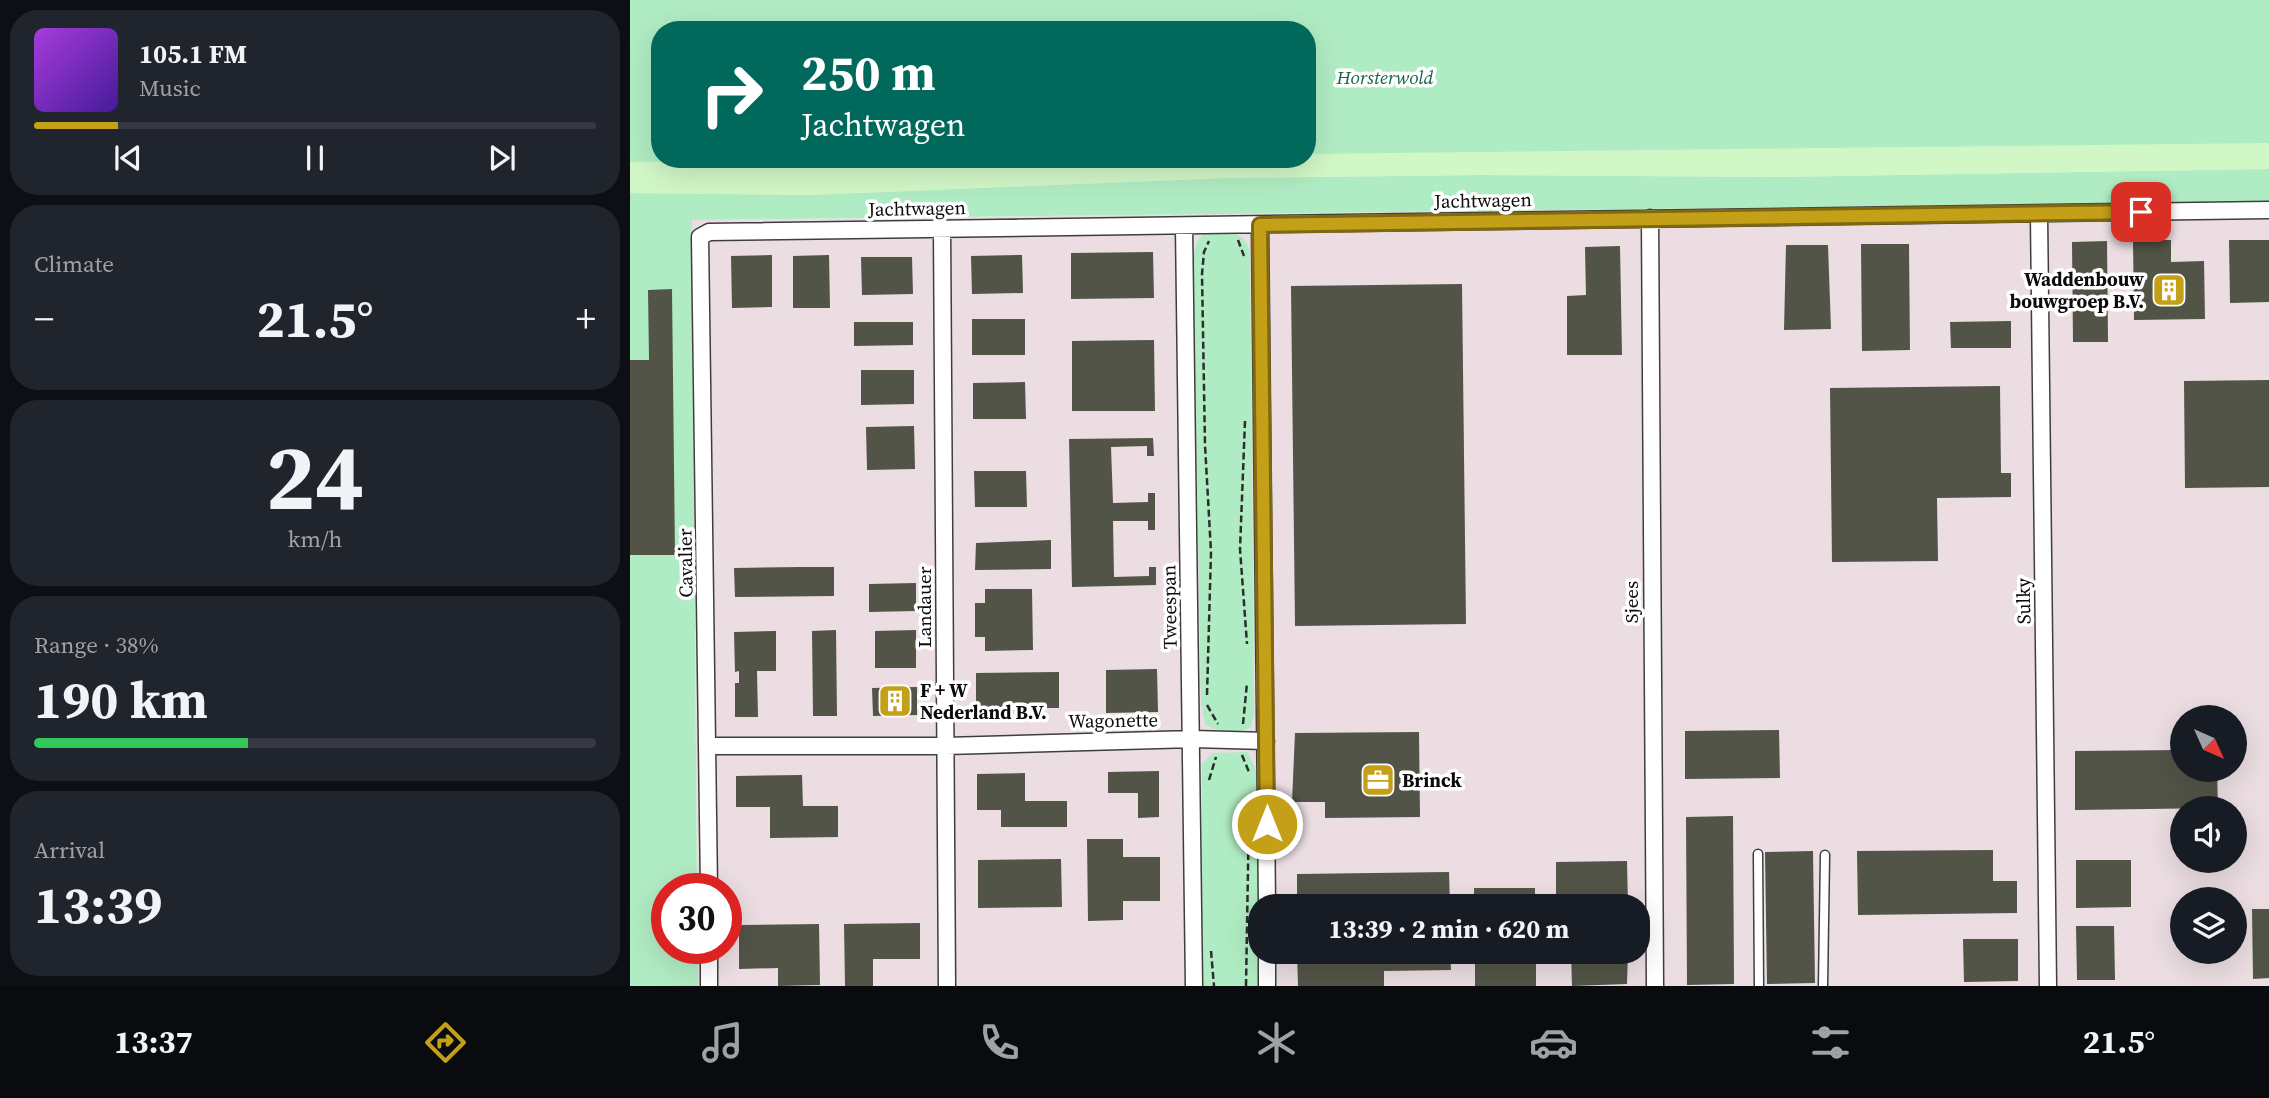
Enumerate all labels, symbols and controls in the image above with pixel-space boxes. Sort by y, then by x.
text: 105.1 FM [139,36,247,72]
text: 250 m [801,39,936,106]
icon: right [686,49,777,140]
park label: Horsterwold [1336,64,1433,90]
text: Music [139,72,201,104]
text: Jachtwagen [801,103,965,147]
icon: previous [109,139,147,177]
icon: pause [296,139,334,177]
icon: next [483,139,521,177]
pin [2111,182,2171,242]
street label: Jachtwagen [1433,186,1532,214]
icon: arrive [2122,193,2160,231]
street label: Jachtwagen [867,194,966,222]
text: Climate [34,248,114,280]
place label: Waddenbouw bouwgroep B.V. [2010,266,2144,314]
building icon: Waddenbouw bouwgroep B.V. [2150,271,2188,309]
text: 21.5° [256,283,374,354]
text: − [34,293,54,345]
text: + [576,293,596,345]
text: 24 [266,415,364,539]
text: km/h [288,523,342,555]
street label: Cavalier [671,528,699,598]
street label: Tweespan [1155,565,1183,649]
street label: Landauer [911,566,937,648]
street label: Sulky [2010,577,2036,624]
street label: Sjees [1618,581,1644,623]
text: Range · 38% [34,629,159,661]
text: 190 km [34,664,208,735]
place label: F + W Nederland B.V. [920,677,1047,725]
building icon: F + W Nederland B.V. [876,682,914,720]
north arrow [2170,705,2247,782]
map controls [2170,705,2247,964]
street label: Wagonette [1068,706,1158,734]
office icon: Brinck [1359,761,1397,799]
place label: Brinck [1402,767,1462,793]
position arrow [1230,787,1304,861]
button: sound [2170,796,2247,873]
text: Arrival [34,834,105,866]
text: 13:39 [34,869,162,940]
speed limit sign: 30 [651,873,742,964]
button: layers [2170,887,2247,964]
text: 13:39 · 2 min · 620 m [1329,911,1569,947]
icon: directions [421,1018,470,1067]
icon: music [698,1018,747,1067]
icon: phone [975,1018,1024,1067]
icon: climate [1252,1018,1301,1067]
icon: car [1529,1018,1578,1067]
icon: filters [1806,1018,1855,1067]
text: 13:37 [114,1020,193,1064]
text: 21.5° [2083,1020,2155,1064]

